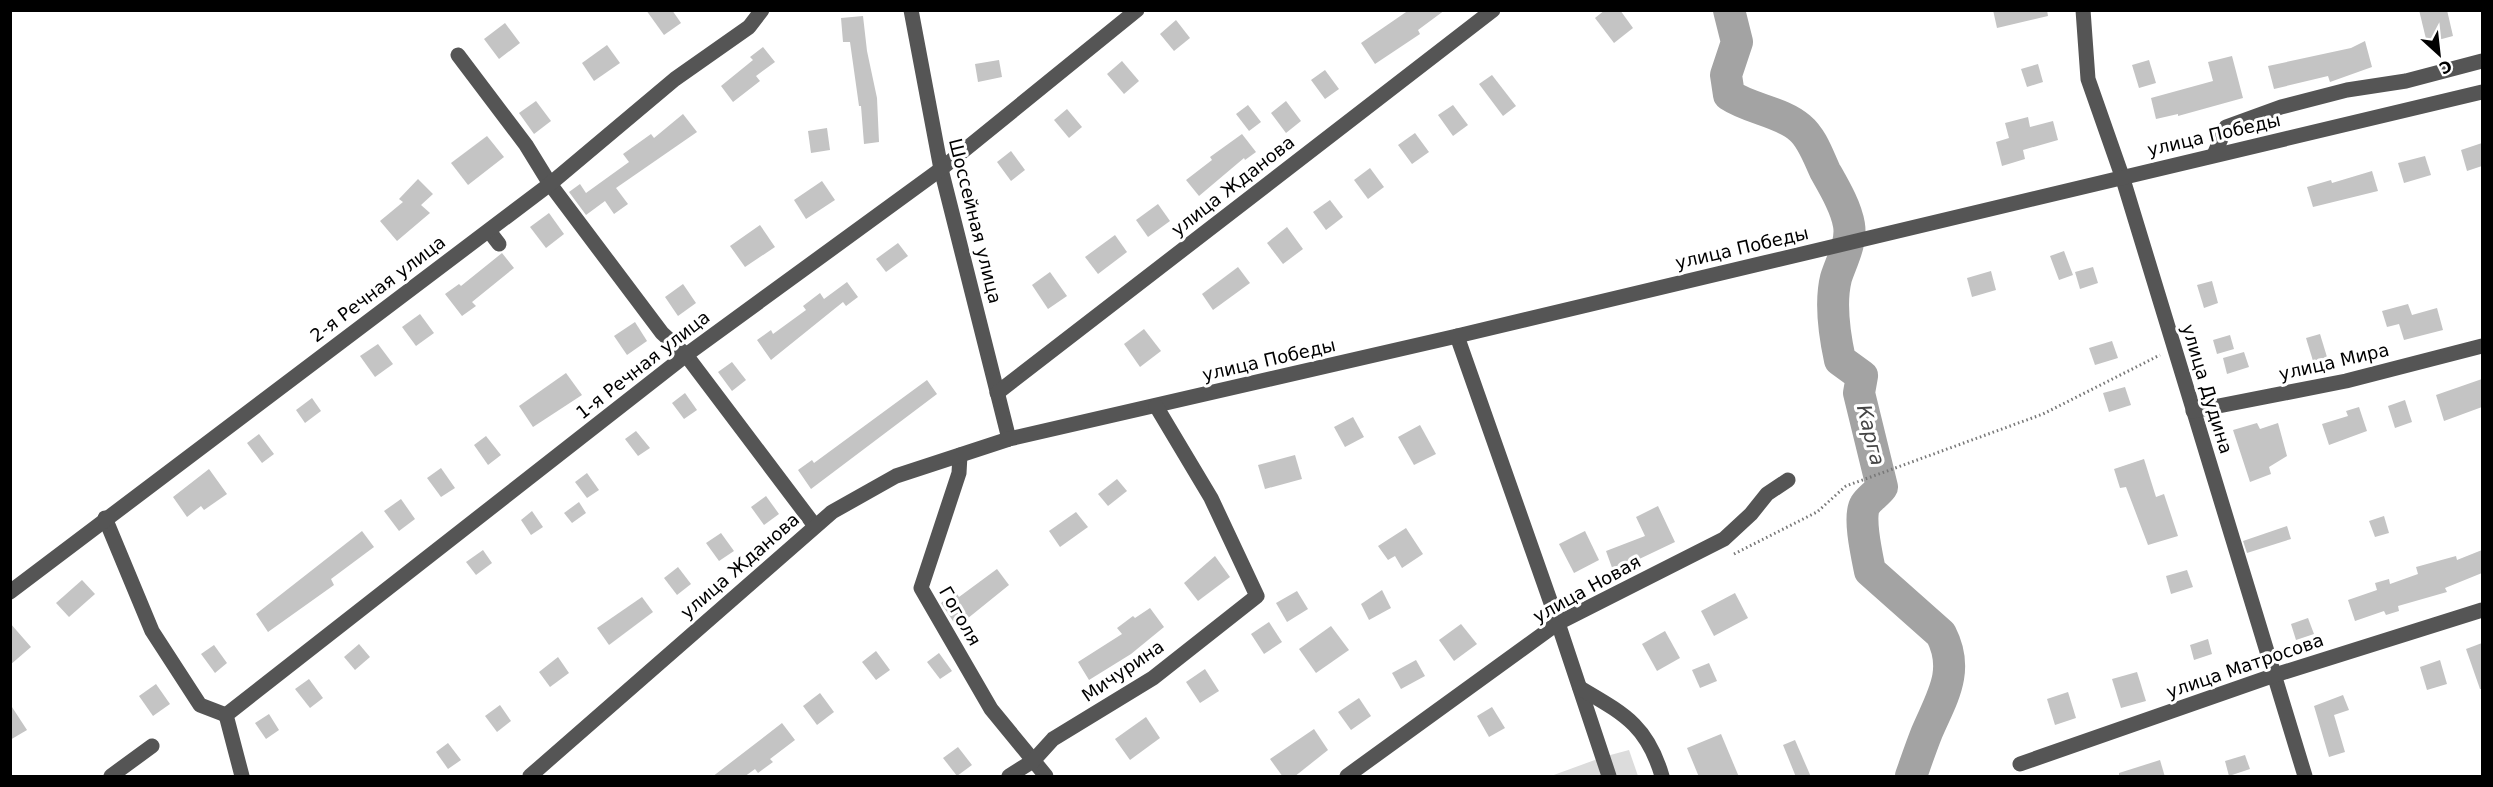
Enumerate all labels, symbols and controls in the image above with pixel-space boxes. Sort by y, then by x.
north arrow [2409,24,2469,84]
text: С [2436,56,2455,78]
street label: улица Победы [2145,109,2283,160]
street label: улица Жданова [1167,131,1298,240]
street label: Шоссейная улица [945,136,1006,306]
street label: улица Победы [1673,222,1811,273]
street label: 2-я Речная улица [306,231,449,346]
street label: 1-я Речная улица [572,306,714,423]
street label: улица Дудина [2178,321,2237,456]
street label: улица Победы [1200,334,1338,385]
street label: улица Мира [2277,339,2391,384]
water label: Карга [1852,402,1890,468]
street label: улица Жданова [676,508,803,623]
street label: улица Новая [1529,550,1644,627]
street label: Гоголя [935,582,986,649]
street label: улица Матросова [2163,629,2326,702]
street label: Мичурина [1078,635,1168,706]

